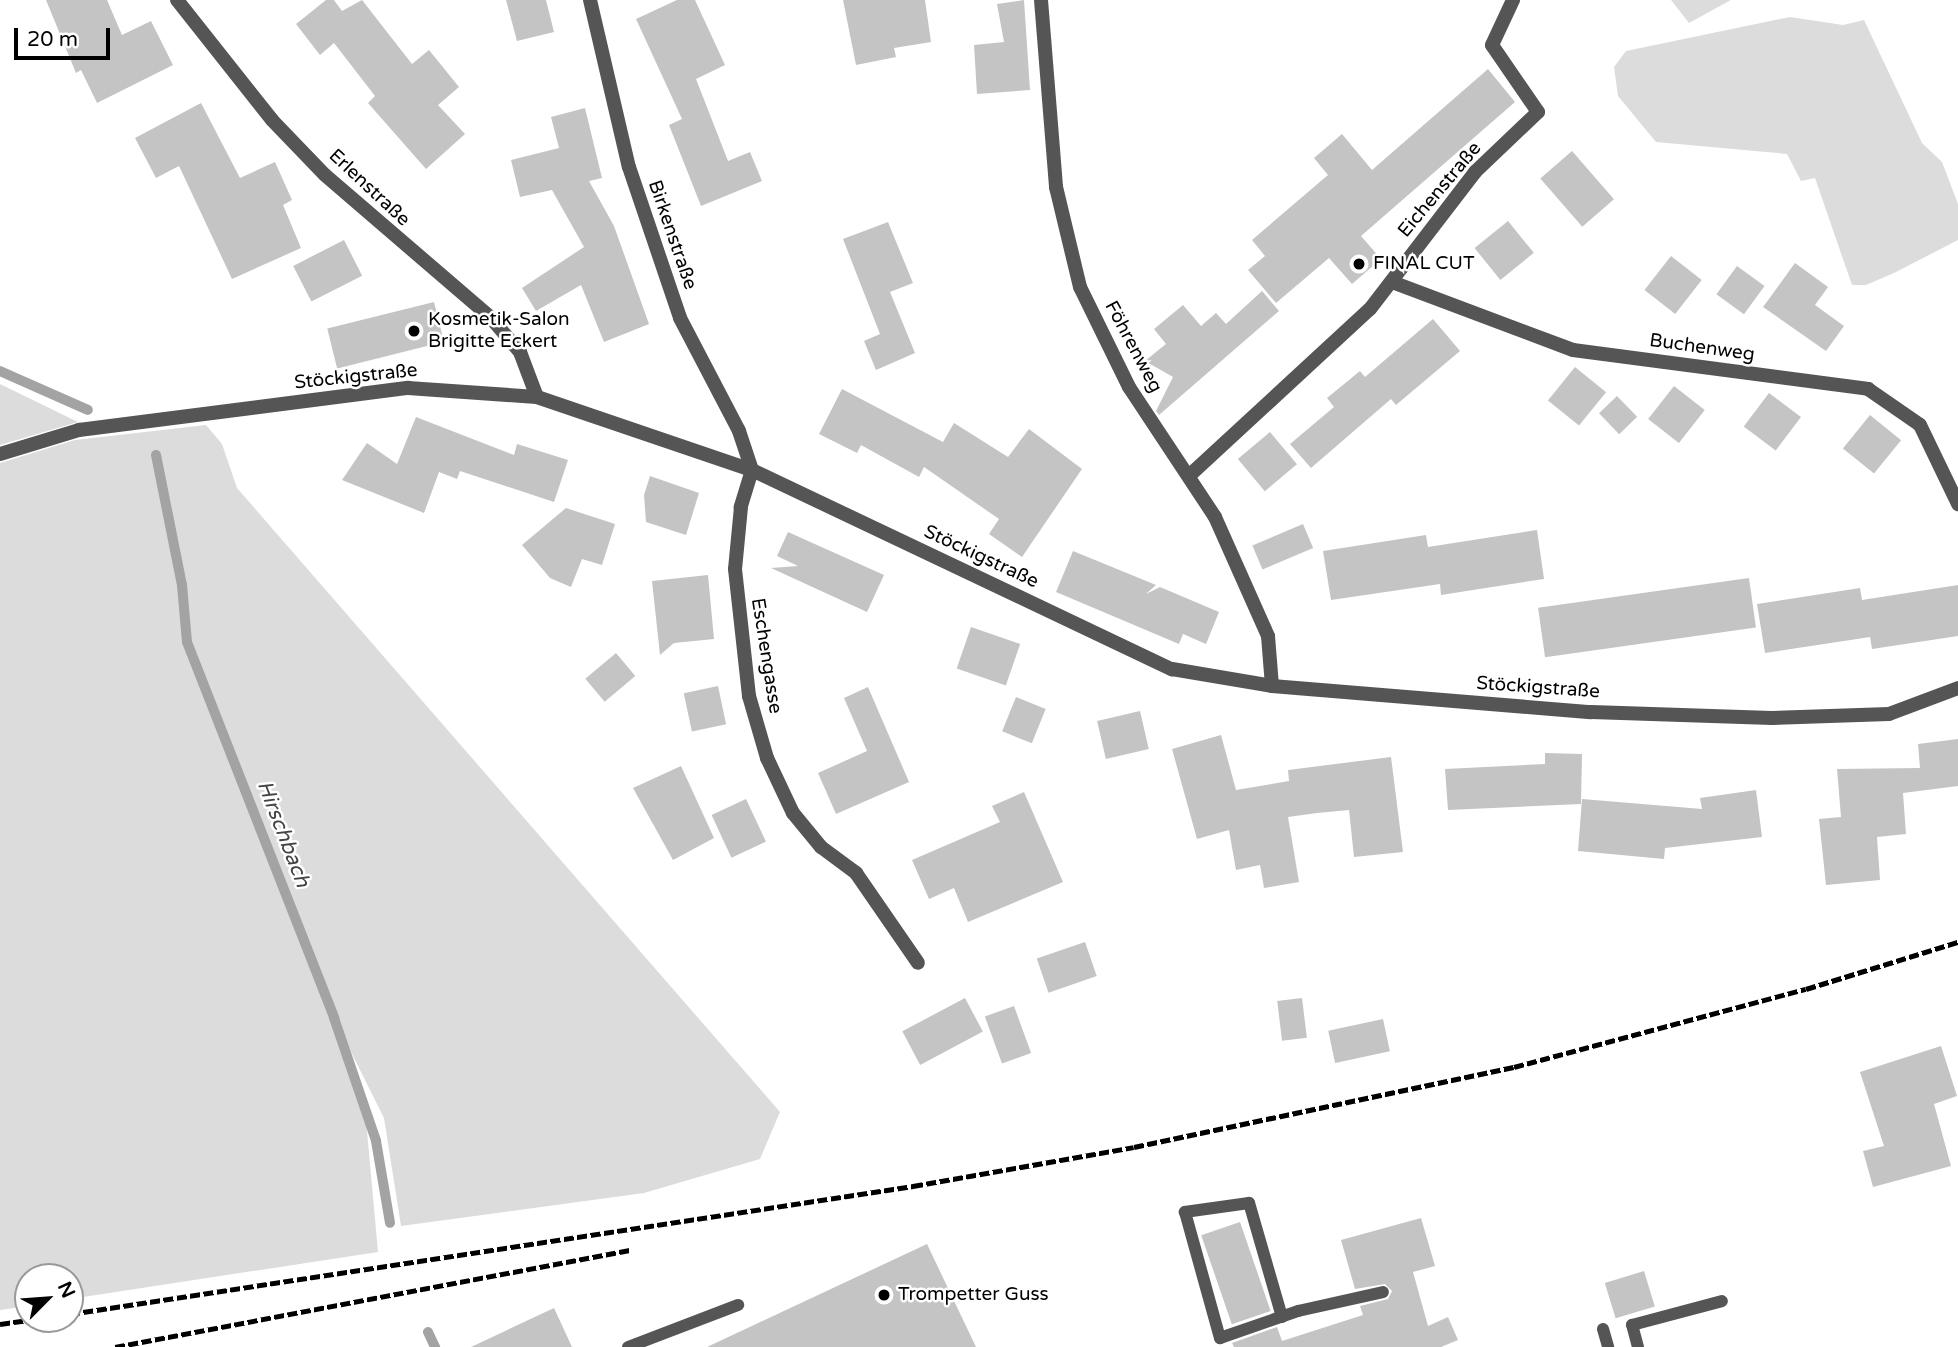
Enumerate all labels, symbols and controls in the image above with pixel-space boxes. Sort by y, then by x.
scale bar [18,14,114,58]
text: 20 m [27,27,78,52]
street label: Eichenstraße [1394,138,1486,242]
street label: Erlenstraße [324,145,414,231]
street label: Birkenstraße [643,177,701,293]
place label: FINAL CUT [1373,253,1474,275]
marker: FINAL CUT [1351,256,1367,272]
street label: Föhrenweg [1099,297,1167,397]
place label: Kosmetik-Salon Brigitte Eckert [428,309,570,353]
marker: Kosmetik-Salon Brigitte Eckert [406,323,422,339]
street label: Buchenweg [1648,329,1756,367]
street label: Stöckigstraße [293,359,419,395]
street label: Stöckigstraße [920,521,1042,593]
street label: Eschengasse [746,597,786,715]
street label: Stöckigstraße [1475,672,1601,704]
water label: Hirschbach [251,777,315,891]
north arrow [14,1263,84,1333]
text: N [53,1278,79,1302]
place label: Trompetter Guss [898,1284,1049,1306]
marker: Trompetter Guss [876,1287,892,1303]

